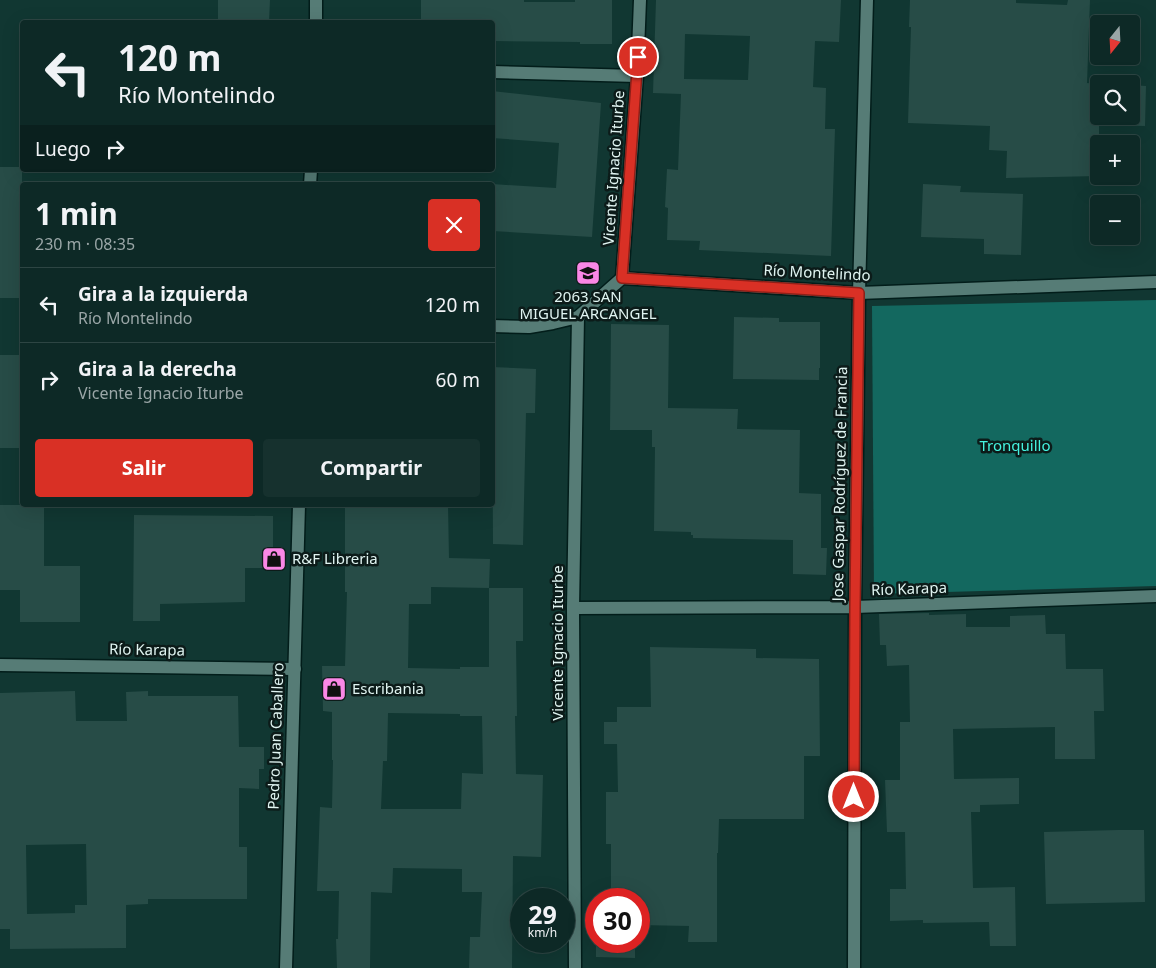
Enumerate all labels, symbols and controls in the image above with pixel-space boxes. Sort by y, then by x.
north arrow [1090,15,1140,65]
map controls [1090,15,1140,245]
text: 120 m [118,34,221,81]
pin [617,36,659,78]
icon: left [35,40,100,105]
icon: arrive [624,43,652,71]
button: search [1090,75,1140,125]
text: Río Montelindo [118,79,275,109]
street label: Vicente Ignacio Iturbe [598,90,628,246]
icon: right [101,135,129,163]
button: + [1090,135,1140,185]
text: Luego [35,136,91,162]
text: 1 min [35,193,118,234]
button: − [1090,195,1140,245]
button: close [428,199,480,251]
text: 230 m · 08:35 [35,233,135,255]
street label: Río Montelindo [763,259,871,285]
school or university icon: 2063 SAN MIGUEL ARCANGEL [575,260,601,286]
text: Gira a la izquierda [78,281,248,307]
place label: 2063 SAN MIGUEL ARCANGEL [519,286,657,323]
icon: left [35,291,63,319]
text: 120 m [425,292,480,318]
text: Río Montelindo [78,307,192,329]
text: Gira a la derecha [78,356,237,382]
icon: right [35,366,63,394]
street label: Jose Gaspar Rodríguez de Francia [827,366,851,604]
text: 60 m [436,367,480,393]
text: Vicente Ignacio Iturbe [78,382,244,404]
park label: Tronquillo [979,435,1051,455]
button: Salir [35,439,253,497]
button: Compartir [263,439,480,497]
shop icon: R&F Libreria [261,546,287,572]
place label: R&F Libreria [292,548,378,568]
street label: Vicente Ignacio Iturbe [547,565,567,721]
street label: Río Karapa [871,577,947,599]
street label: Río Karapa [109,638,185,660]
street label: Pedro Juan Caballero [262,662,288,810]
shop icon: Escribania [321,676,347,702]
place label: Escribania [352,678,424,698]
position arrow [827,770,879,822]
speed limit sign: 30 [585,888,650,953]
text: 29 [528,897,557,931]
text: km/h [528,924,557,941]

